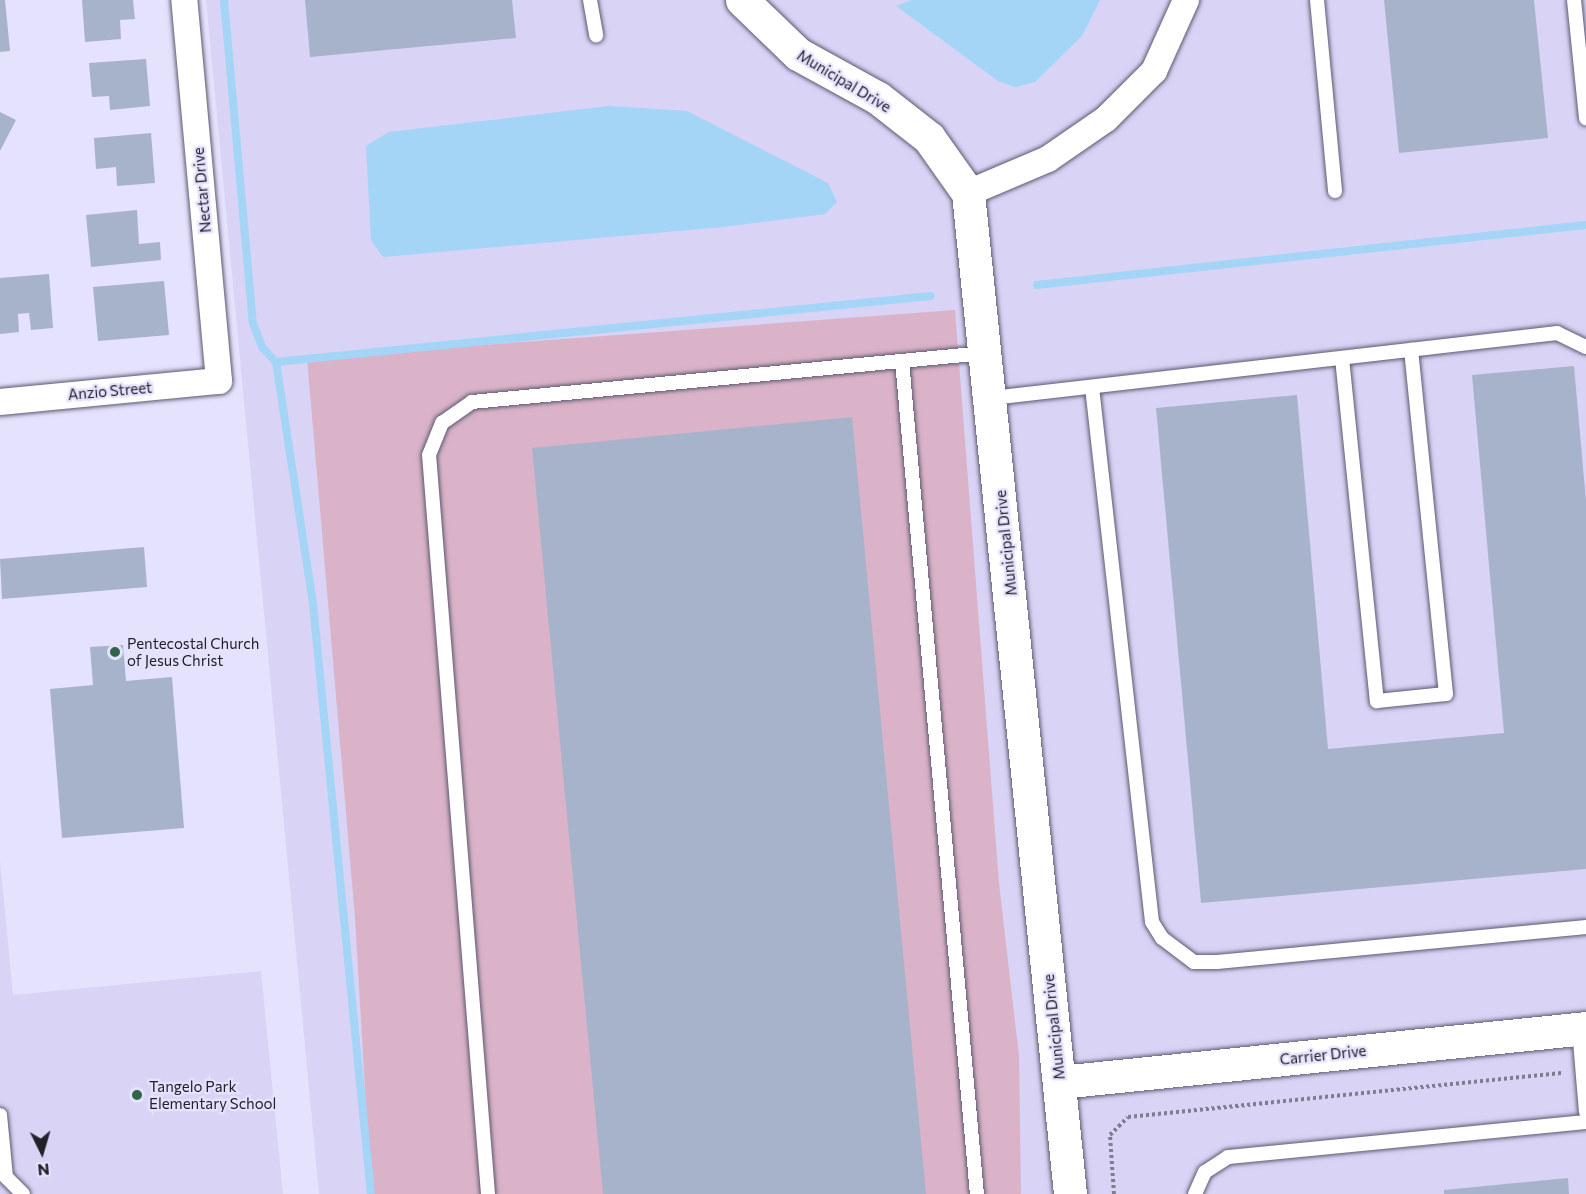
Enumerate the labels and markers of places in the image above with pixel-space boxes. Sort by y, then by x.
place label: Pentecostal Church of Jesus Christ [127,634,259,669]
marker: Pentecostal Church of Jesus Christ [108,645,122,659]
place label: Tangelo Park Elementary School [149,1077,276,1112]
marker: Tangelo Park Elementary School [130,1088,144,1102]

